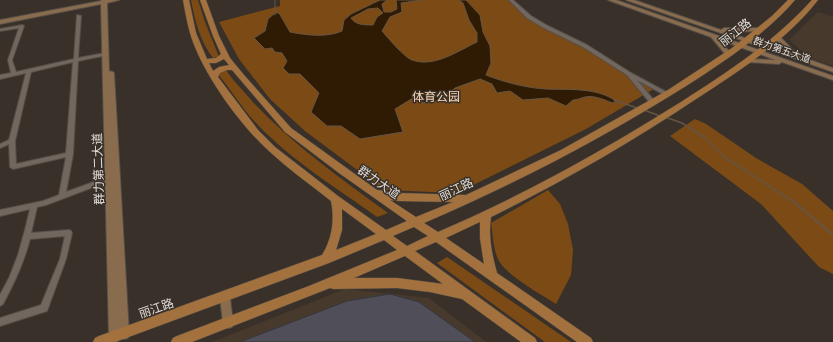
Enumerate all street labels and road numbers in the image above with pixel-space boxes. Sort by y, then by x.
street label: 丽江路 [716,15,754,49]
street label: 群力第五大道 [752,34,812,66]
street label: 群力第二大道 [89,133,107,205]
street label: 群力大道 [355,162,403,202]
street label: 丽江路 [437,175,475,203]
street label: 丽江路 [137,295,175,321]

